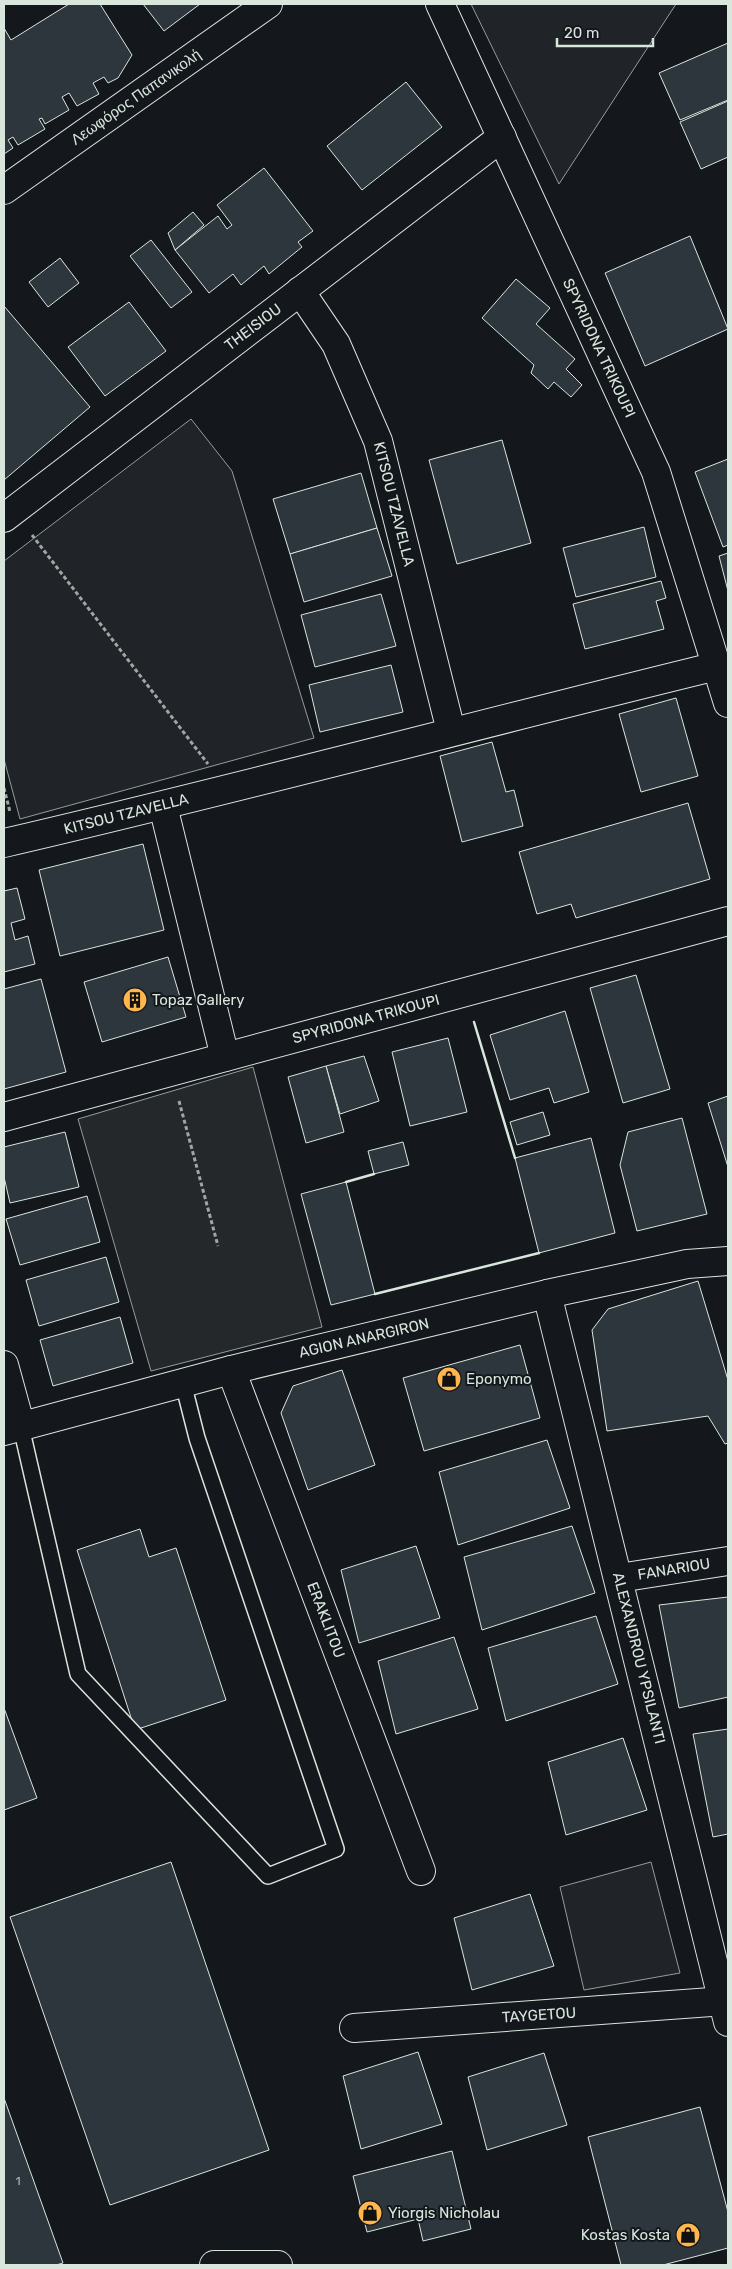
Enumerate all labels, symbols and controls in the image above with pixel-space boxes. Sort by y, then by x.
scale bar [557,15,653,47]
text: 20 m [564,24,599,42]
street label: Λεωφόρος Παπανικολή [68,45,204,149]
street label: SPYRIDONA TRIKOUPI [559,275,639,421]
street label: THEISIOU [221,300,285,354]
street label: KITSOU TZAVELLA [370,440,418,568]
street label: KITSOU TZAVELLA [62,790,190,838]
building icon: Topaz Gallery [122,987,148,1013]
place label: Topaz Gallery [152,991,245,1009]
street label: SPYRIDONA TRIKOUPI [290,991,442,1047]
street label: AGION ANARGIRON [297,1314,431,1362]
shop icon: Eponymo [436,1366,462,1392]
place label: Eponymo [466,1370,532,1388]
street label: FANARIOU [636,1554,712,1584]
street label: ALEXANDROU YPSILANTI [609,1570,669,1746]
street label: ERAKLITOU [303,1580,349,1660]
street label: TAYGETOU [501,2003,577,2027]
house number: 1 [15,2174,21,2188]
shop icon: Yiorgis Nicholau [357,2200,383,2226]
place label: Yiorgis Nicholau [388,2204,500,2222]
shop icon: Kostas Kosta [675,2222,701,2248]
place label: Kostas Kosta [581,2226,670,2244]

